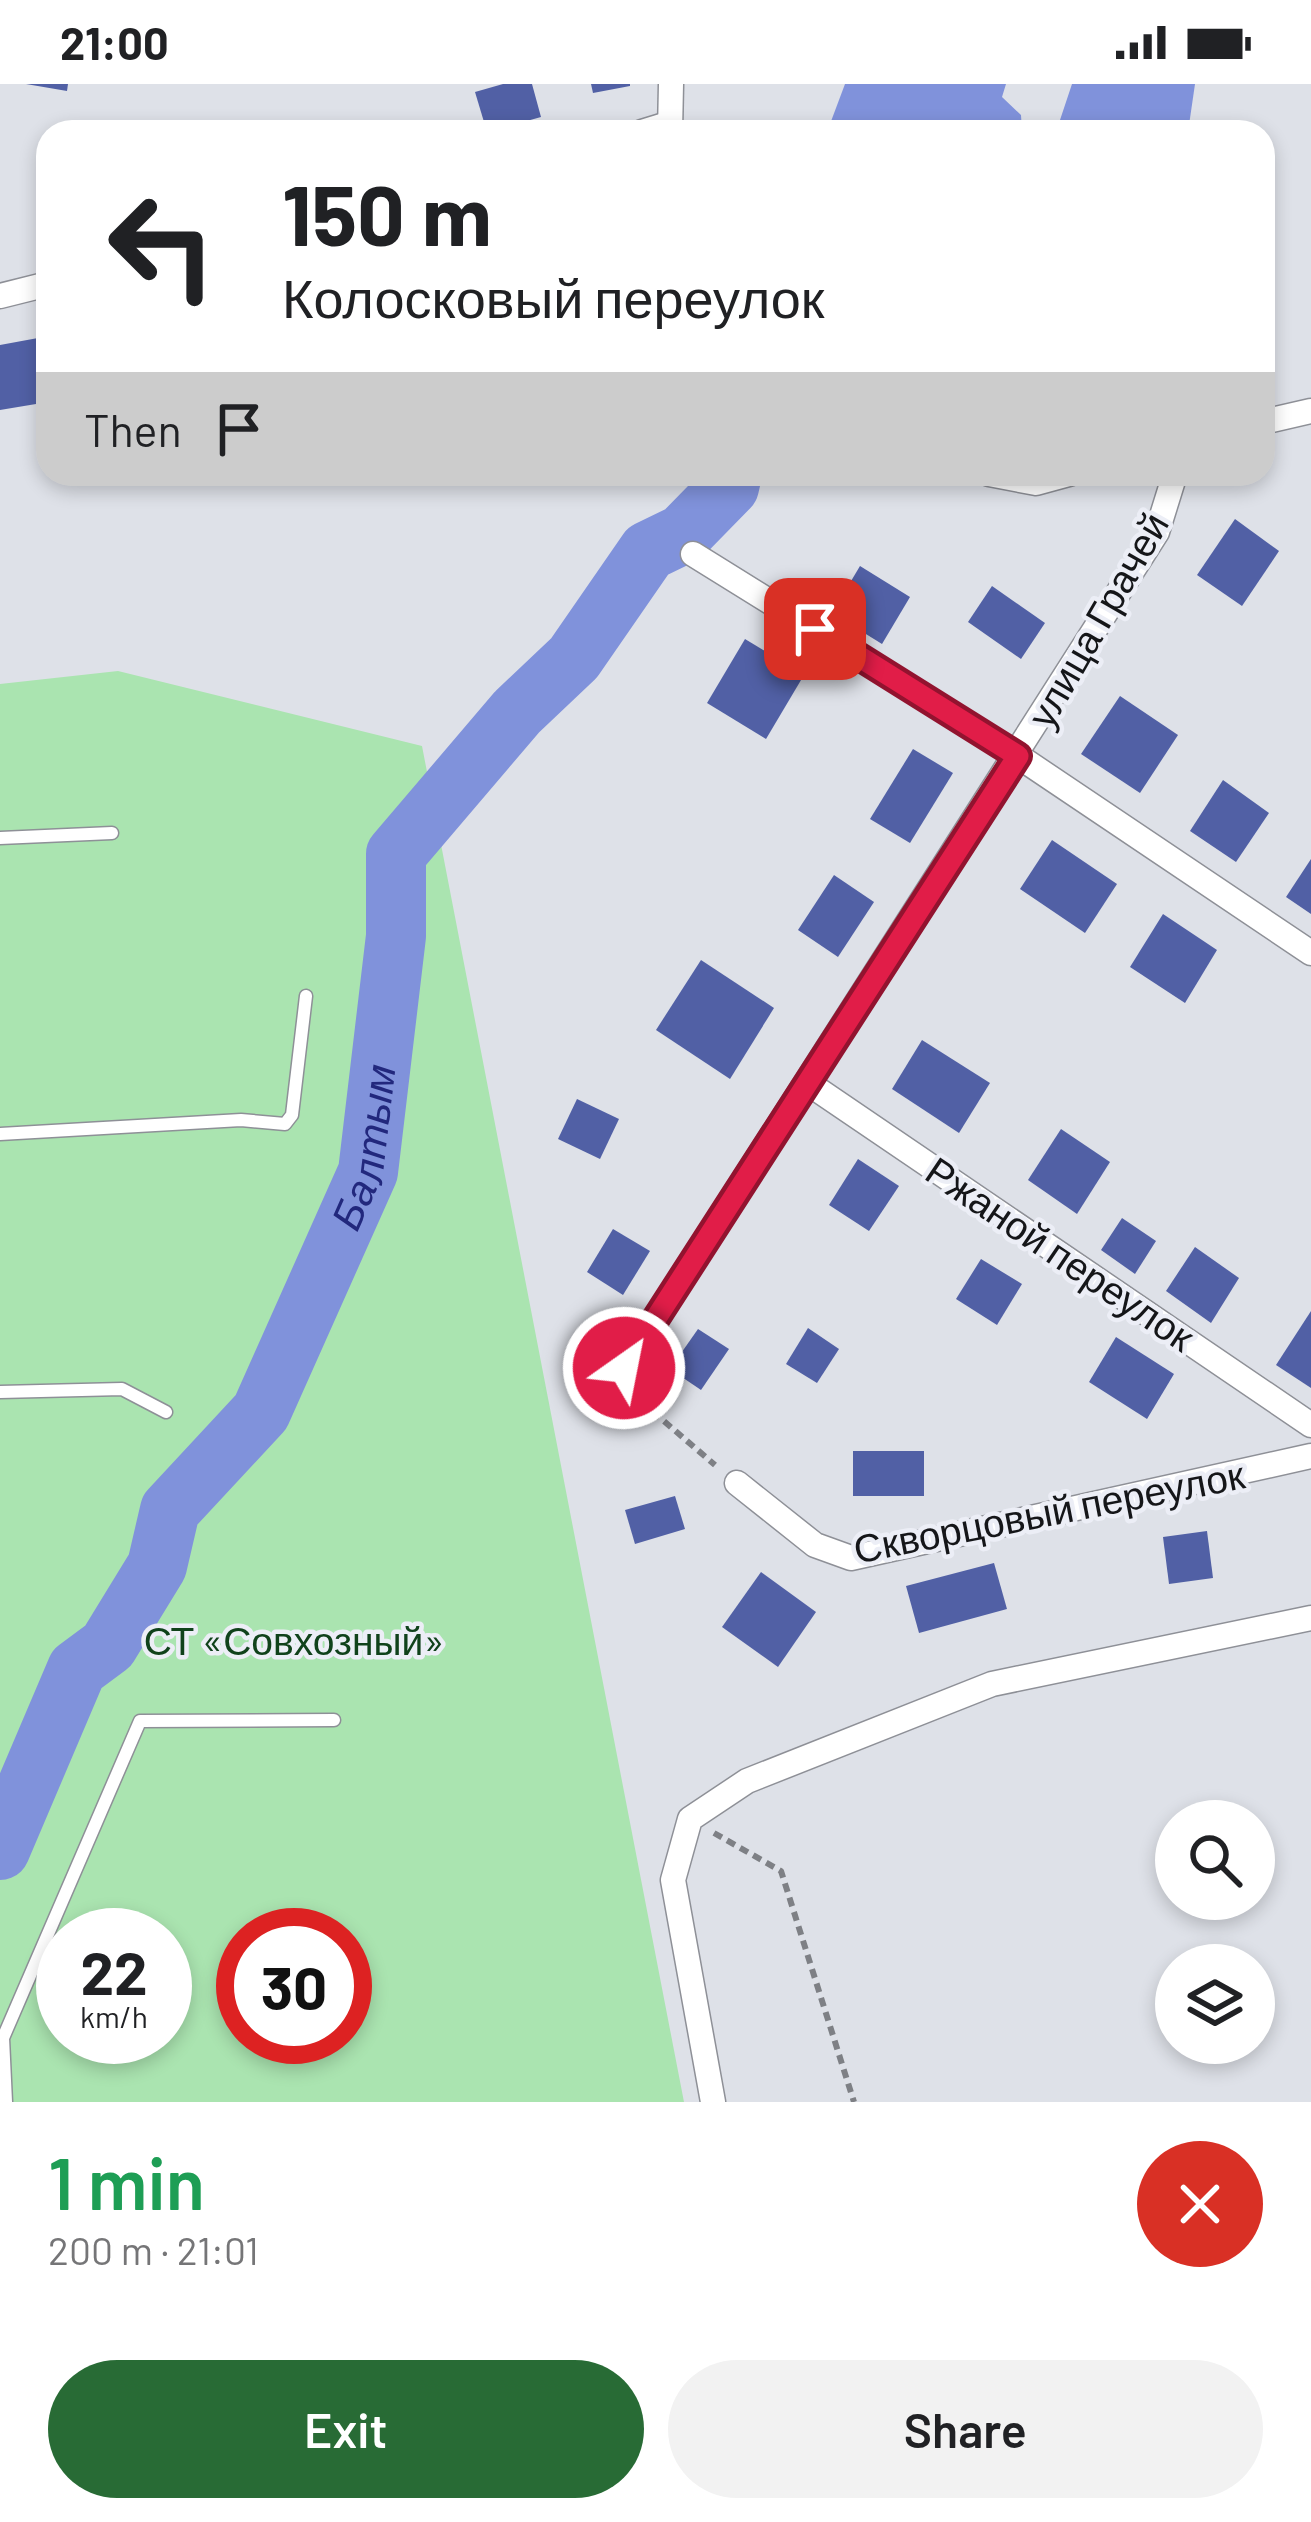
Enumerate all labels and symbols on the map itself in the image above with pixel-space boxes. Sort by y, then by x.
street label: улица Грачей [1016,503,1177,735]
pin [764,578,866,680]
water label: Балтым [319,1061,404,1237]
street label: Ржаной переулок [918,1146,1204,1360]
position arrow [561,1305,687,1431]
street label: Скворцовый переулок [849,1449,1249,1571]
park label: СТ «Совхозный» [144,1616,444,1663]
speed limit sign: 30 [216,1908,372,2064]

